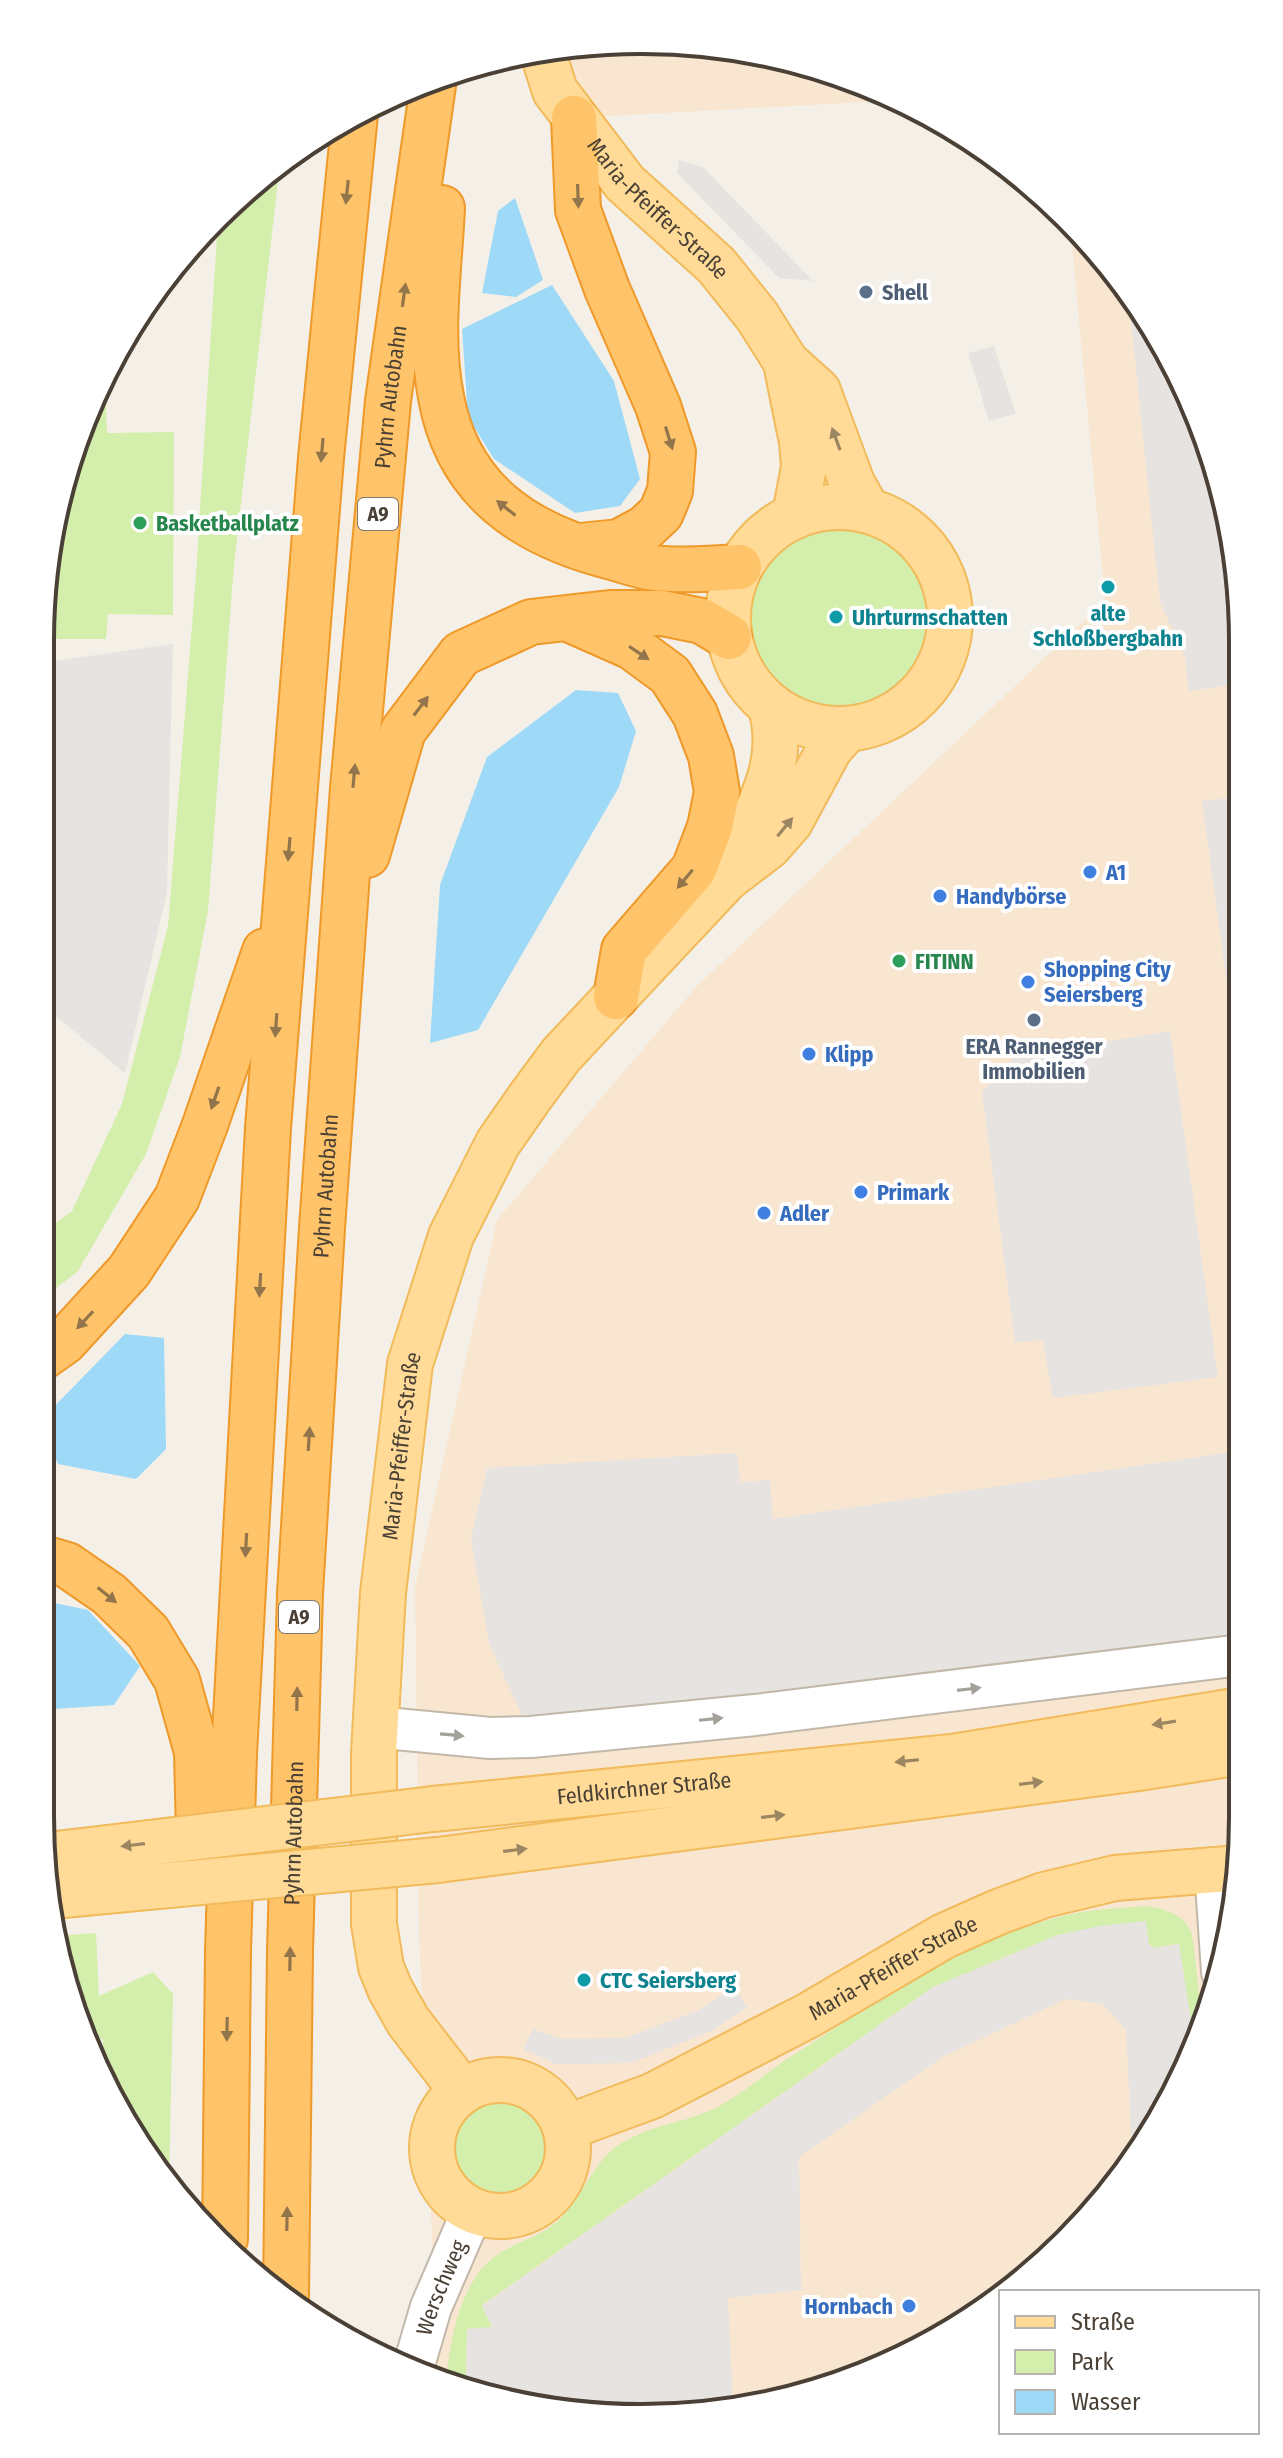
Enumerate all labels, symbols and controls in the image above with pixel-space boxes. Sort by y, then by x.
street label: Maria-Pfeiffer-Straße [582,132,735,284]
one-way arrow [341,180,354,205]
one-way arrow [571,184,584,209]
place label: Shell [882,279,929,306]
one-way arrow [398,282,411,307]
marker: Shell [857,283,875,301]
street label: Pyhrn Autobahn [368,323,412,470]
one-way arrow [663,427,676,451]
one-way arrow [829,427,842,451]
one-way arrow [315,438,328,463]
road number: A9 [358,498,398,530]
one-way arrow [496,501,516,517]
place label: Basketballplatz [156,510,299,537]
marker: Basketballplatz [131,514,149,532]
marker: alte Schloßbergbahn [1099,578,1117,596]
place label: alte Schloßbergbahn [1033,600,1183,652]
place label: Uhrturmschatten [852,604,1008,631]
marker: Uhrturmschatten [827,608,845,626]
one-way arrow [628,645,649,660]
one-way arrow [413,696,428,717]
one-way arrow [348,763,361,788]
one-way arrow [776,817,792,837]
one-way arrow [282,837,295,862]
place label: A1 [1105,859,1126,886]
marker: A1 [1081,863,1099,881]
one-way arrow [677,868,694,888]
place label: Handybörse [956,883,1067,910]
marker: Handybörse [931,887,949,905]
place label: FITINN [915,948,974,975]
marker: FITINN [890,952,908,970]
place label: Shopping City Seiersberg [1044,956,1171,1008]
marker: Shopping City Seiersberg [1019,973,1037,991]
marker: ERA Rannegger Immobilien [1025,1011,1043,1029]
one-way arrow [269,1013,282,1038]
place label: ERA Rannegger Immobilien [965,1033,1104,1085]
place label: Klipp [825,1041,873,1068]
marker: Klipp [800,1045,818,1063]
one-way arrow [208,1086,220,1110]
street label: Pyhrn Autobahn [307,1113,344,1259]
place label: Primark [877,1179,950,1206]
marker: Primark [852,1183,870,1201]
place label: Adler [779,1200,830,1227]
marker: Adler [755,1204,773,1222]
one-way arrow [253,1273,266,1298]
one-way arrow [76,1310,94,1329]
street label: Maria-Pfeiffer-Straße [376,1348,427,1541]
one-way arrow [303,1426,316,1451]
one-way arrow [239,1533,252,1558]
one-way arrow [97,1586,117,1602]
road number: A9 [279,1601,319,1633]
one-way arrow [957,1682,982,1695]
one-way arrow [291,1686,303,1711]
one-way arrow [699,1713,724,1726]
one-way arrow [1151,1717,1176,1729]
one-way arrow [440,1729,465,1742]
one-way arrow [894,1755,919,1768]
street label: Pyhrn Autobahn [278,1761,309,1906]
street label: Feldkirchner Straße [556,1766,732,1810]
one-way arrow [1018,1776,1043,1789]
one-way arrow [761,1809,786,1822]
one-way arrow [120,1838,145,1851]
one-way arrow [503,1843,528,1856]
street label: Maria-Pfeiffer-Straße [804,1909,982,2026]
one-way arrow [284,1946,296,1971]
place label: CTC Seiersberg [600,1967,736,1994]
marker: CTC Seiersberg [575,1971,593,1989]
one-way arrow [221,2017,233,2042]
one-way arrow [281,2206,293,2231]
street label: Werschweg [410,2235,472,2338]
legend [999,2290,1259,2434]
place label: Hornbach [805,2293,893,2320]
marker: Hornbach [900,2297,918,2315]
text: Straße [1071,2308,1135,2336]
text: Park [1071,2348,1114,2376]
text: Wasser [1071,2388,1141,2416]

